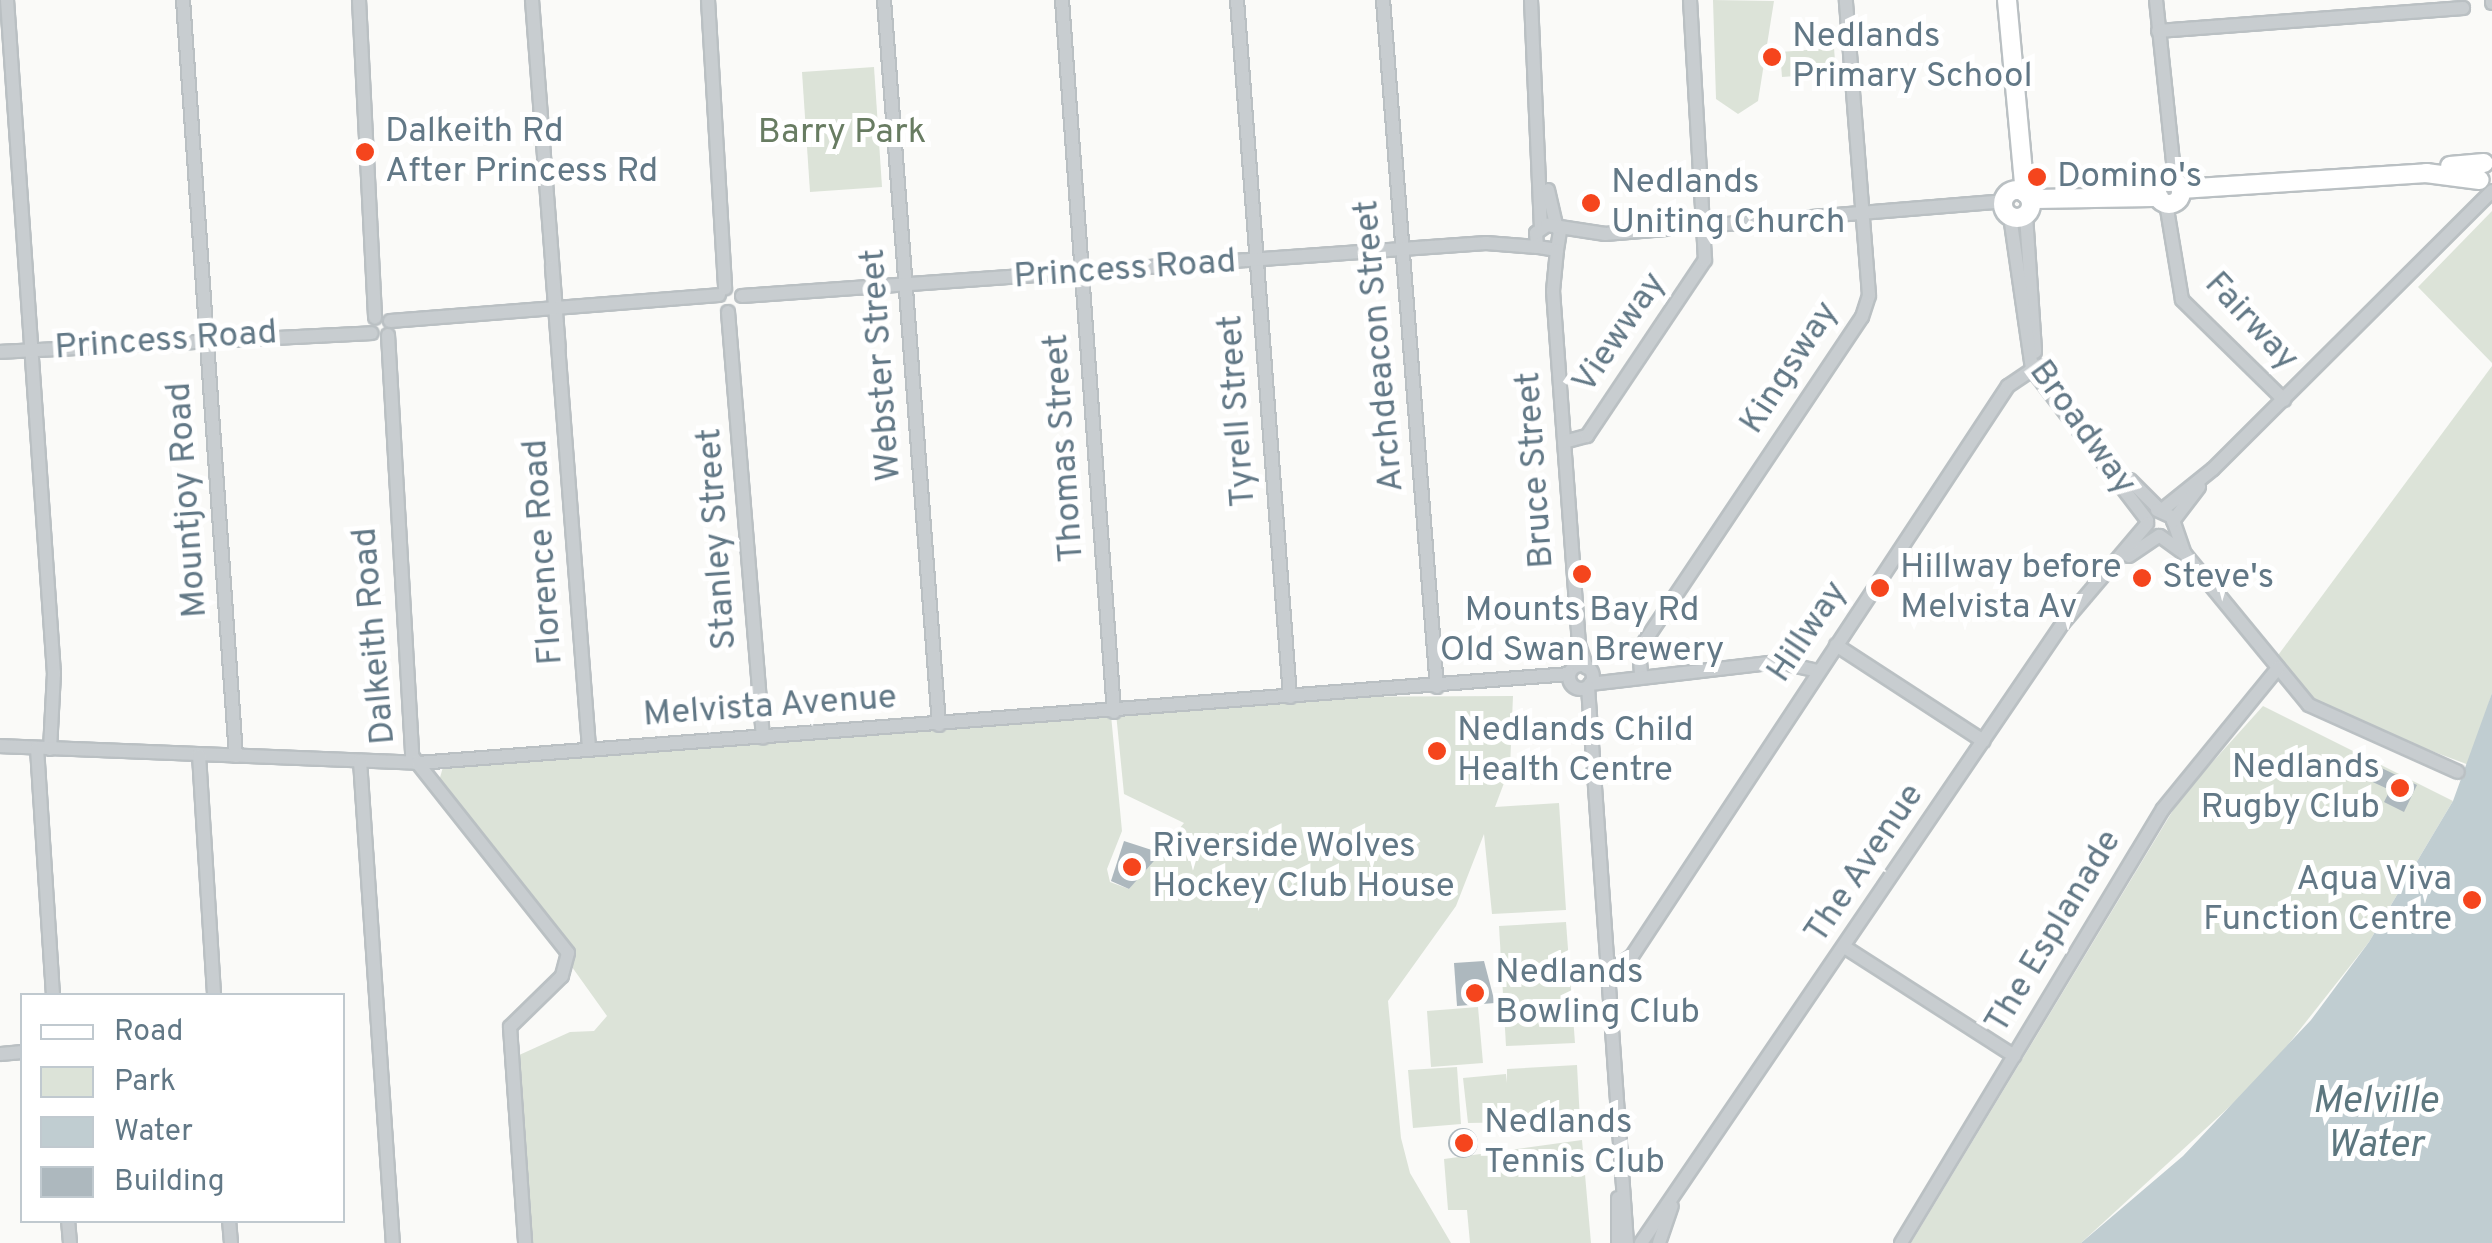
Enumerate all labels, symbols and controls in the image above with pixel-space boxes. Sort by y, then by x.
place label: Nedlands Primary School [1792,16,2033,98]
marker: Nedlands Primary School [1761,46,1783,68]
place label: Dalkeith Rd After Princess Rd [385,111,658,193]
park label: Barry Park [758,112,926,154]
marker: Dalkeith Rd After Princess Rd [354,141,376,163]
place label: Domino's [2057,156,2202,198]
place label: Nedlands Uniting Church [1611,162,1846,244]
marker: Domino's [2026,166,2048,188]
marker: Nedlands Uniting Church [1580,192,1602,214]
street label: Archdeacon Street [1346,198,1414,494]
street label: Princess Road [1012,241,1238,299]
street label: Webster Street [853,247,911,483]
street label: Fairway [2195,264,2307,380]
street label: Viewway [1564,265,1676,401]
street label: Kingsway [1732,294,1848,442]
street label: Princess Road [53,312,279,370]
street label: Tyrell Street [1210,314,1266,508]
street label: Thomas Street [1036,332,1094,564]
street label: Broadway [2019,353,2145,503]
street label: Bruce Street [1508,370,1564,570]
street label: Mountjoy Road [159,381,217,619]
street label: Stanley Street [689,427,747,651]
street label: Florence Road [515,438,573,666]
street label: Dalkeith Road [345,526,405,746]
place label: Hillway before Melvista Av [1900,547,2122,629]
place label: Steve's [2162,557,2274,599]
marker: Mounts Bay Rd Old Swan Brewery [1571,563,1593,585]
marker: Steve's [2131,567,2153,589]
street label: Hillway [1759,573,1857,691]
marker: Hillway before Melvista Av [1869,577,1891,599]
place label: Mounts Bay Rd Old Swan Brewery [1440,590,1724,672]
street label: Melvista Avenue [641,677,899,737]
place label: Nedlands Child Health Centre [1457,710,1694,792]
marker: Nedlands Child Health Centre [1426,740,1448,762]
place label: Nedlands Rugby Club [2201,747,2380,829]
street label: The Avenue [1796,776,1934,952]
marker: Nedlands Rugby Club [2389,777,2411,799]
street label: The Esplanade [1977,823,2131,1041]
place label: Riverside Wolves Hockey Club House [1152,826,1455,908]
marker: Riverside Wolves Hockey Club House [1121,856,1143,878]
place label: Aqua Viva Function Centre [2203,859,2452,941]
marker: Aqua Viva Function Centre [2461,889,2483,911]
place label: Nedlands Bowling Club [1495,952,1700,1034]
marker: Nedlands Bowling Club [1464,982,1486,1004]
legend [20,993,345,1223]
text: Road [114,1014,183,1051]
text: Park [114,1064,176,1101]
water label: Melville Water [2312,1080,2438,1170]
place label: Nedlands Tennis Club [1484,1102,1665,1184]
text: Water [114,1114,193,1151]
marker: Nedlands Tennis Club [1453,1132,1475,1154]
text: Building [114,1164,225,1201]

